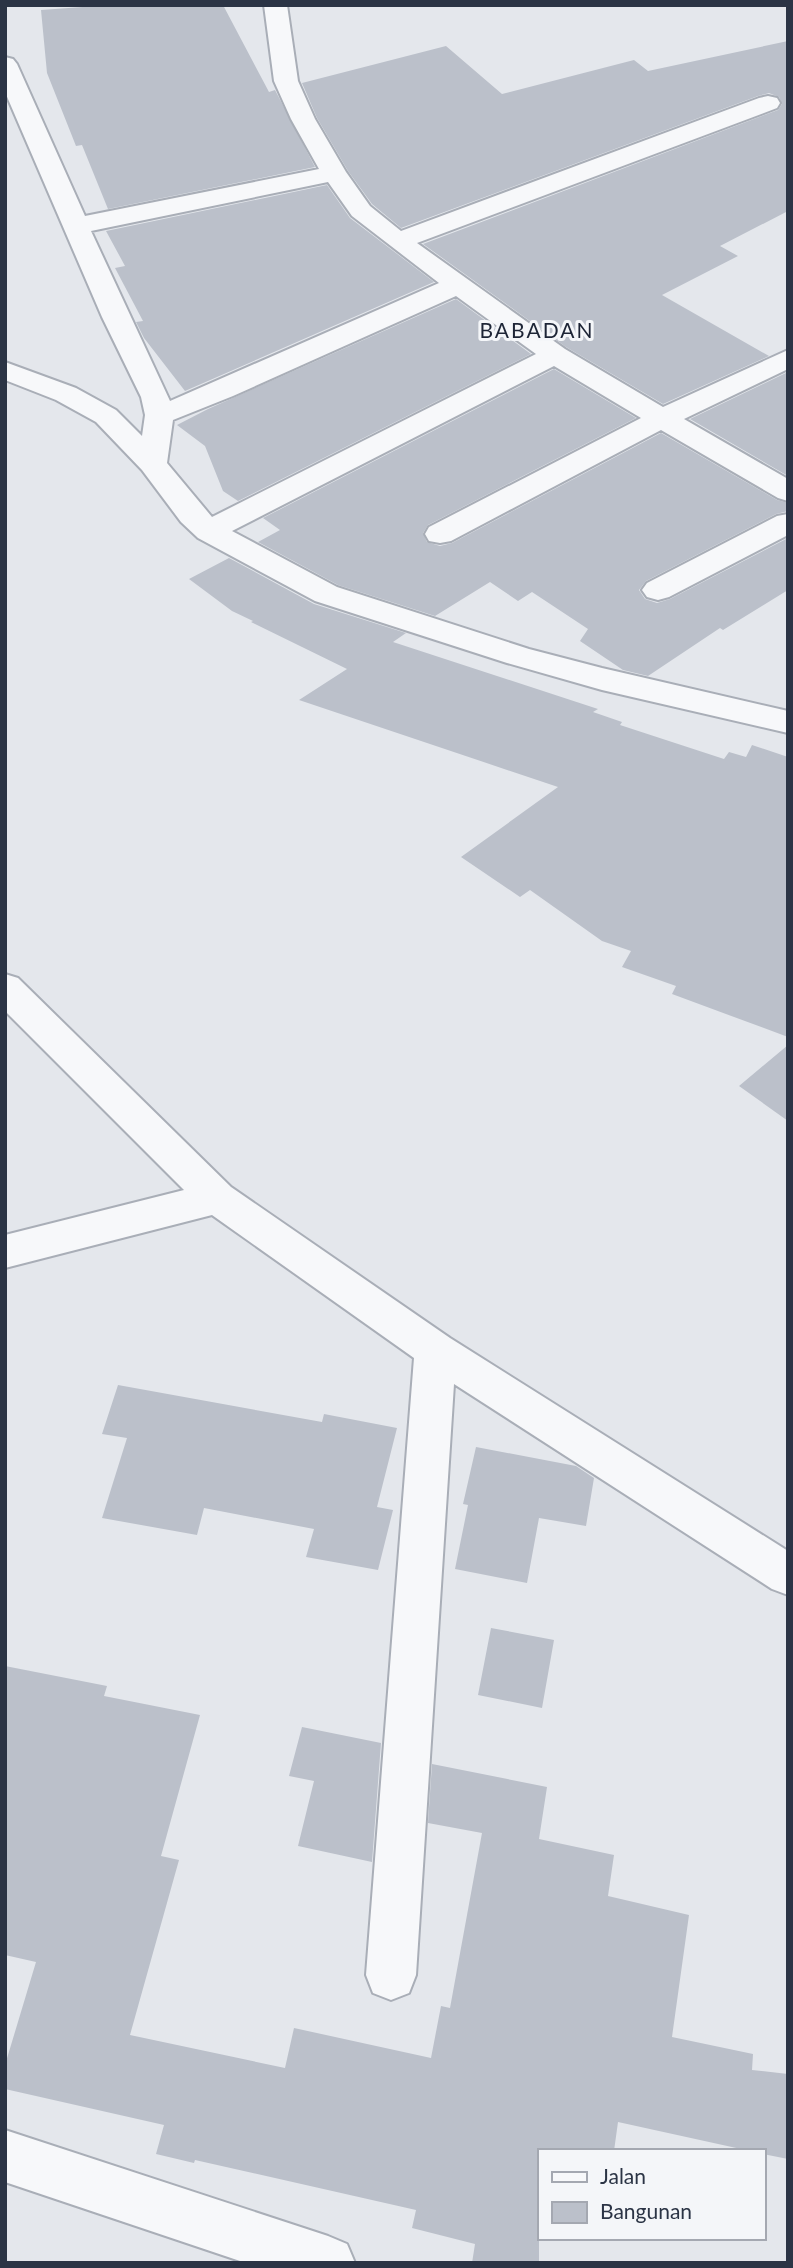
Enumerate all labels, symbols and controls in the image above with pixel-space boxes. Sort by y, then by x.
district label: BABADAN [480,317,594,342]
legend [538,2149,765,2240]
text: Jalan [600,2163,646,2188]
text: Bangunan [600,2198,692,2223]

